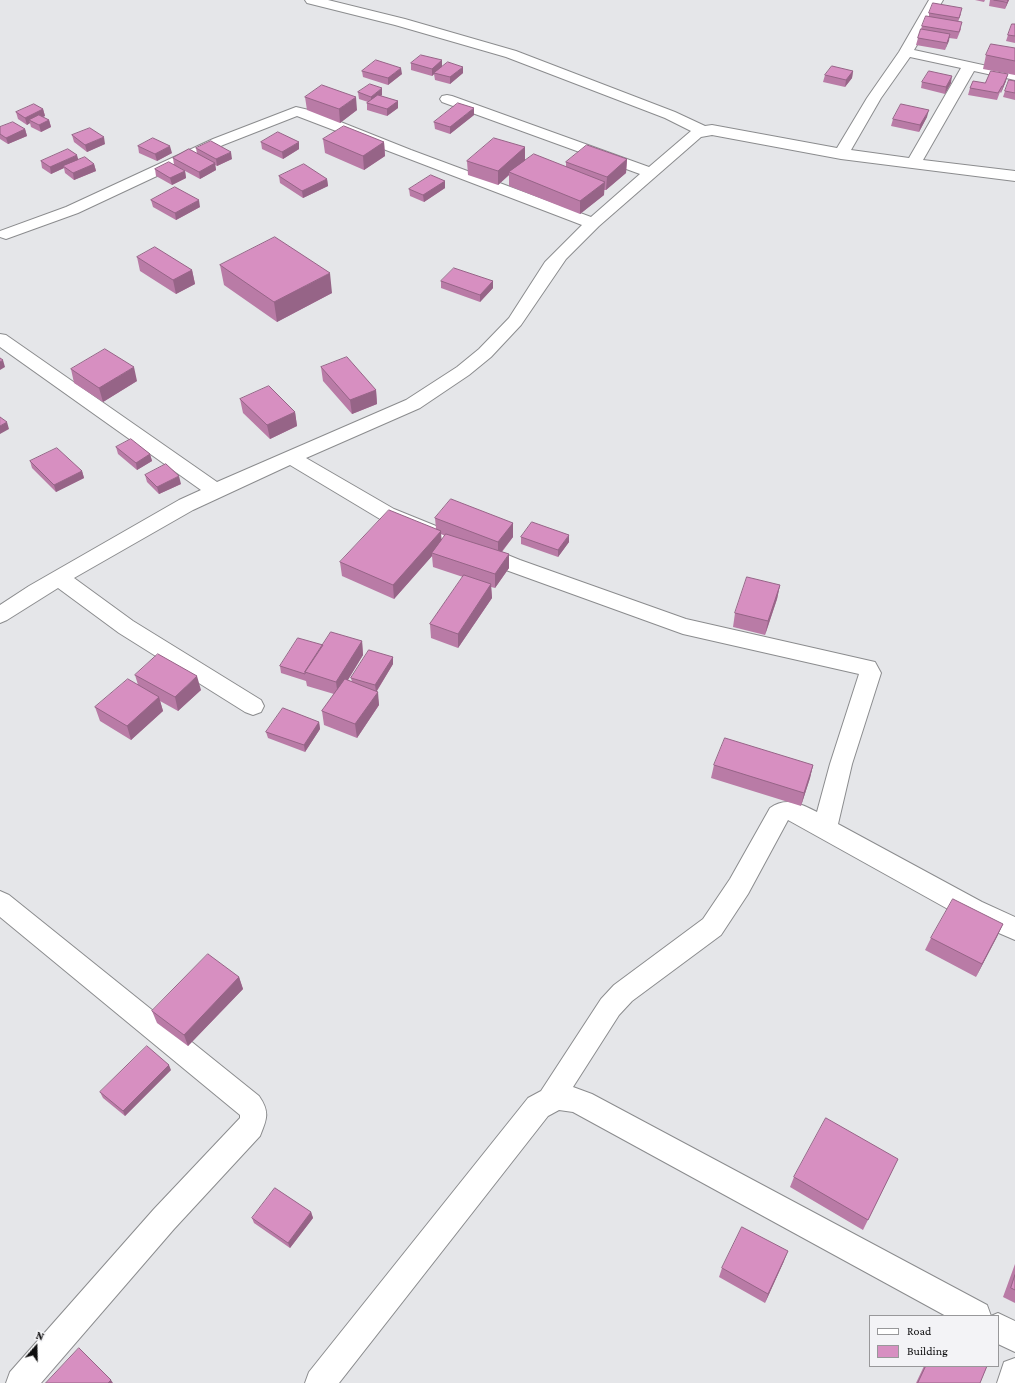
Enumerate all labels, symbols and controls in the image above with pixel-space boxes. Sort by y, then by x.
legend [869,1315,999,1367]
text: Road [907,1324,931,1338]
north arrow [16,1327,56,1367]
text: N [35,1329,46,1343]
text: Building [907,1344,948,1358]

